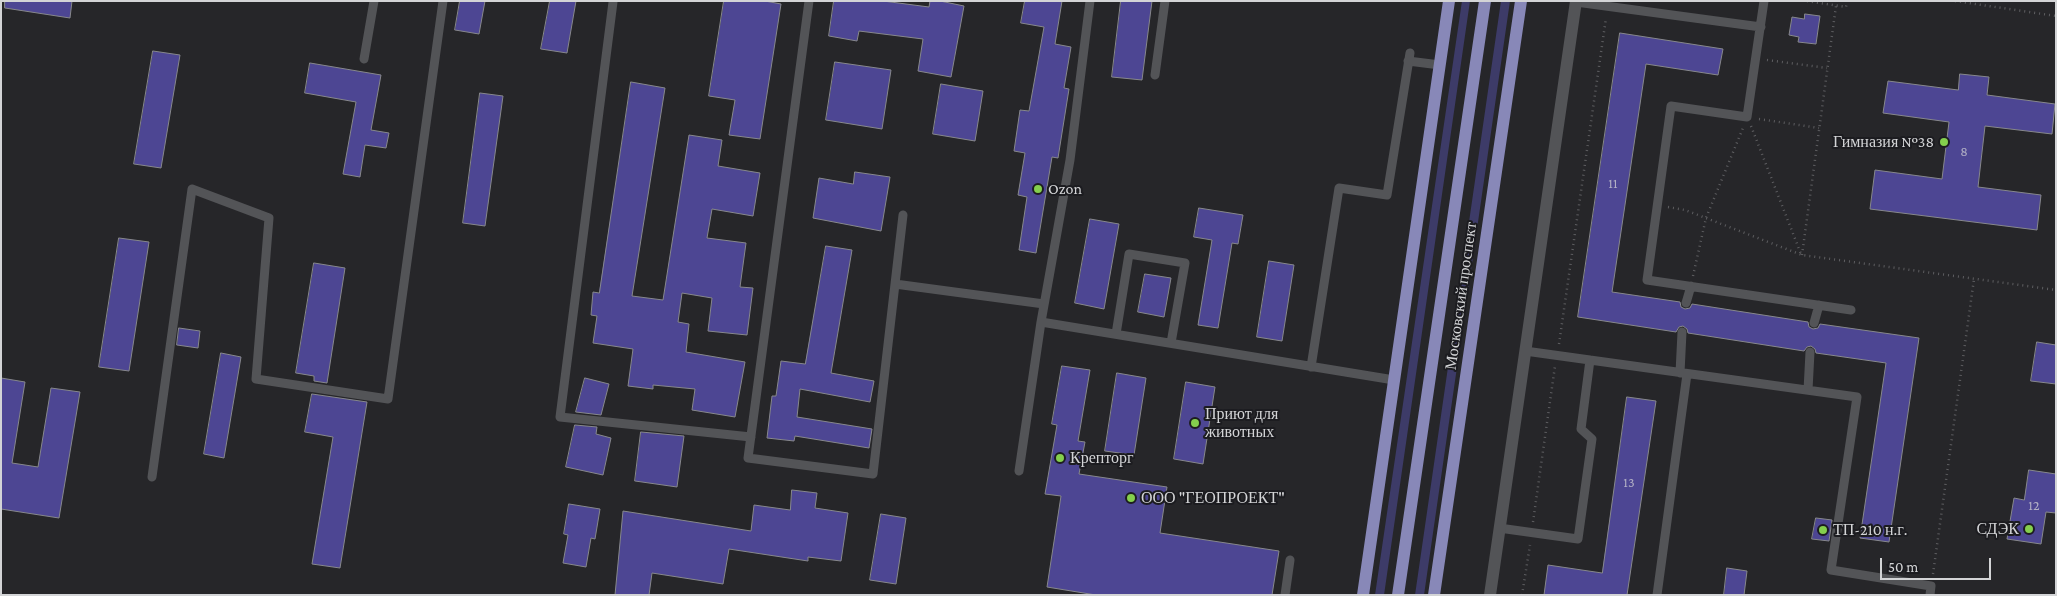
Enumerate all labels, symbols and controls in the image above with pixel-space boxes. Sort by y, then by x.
place label: Гимназия №38 [1833,132,1934,152]
marker: Гимназия №38 [1938,136,1950,148]
house number: 8 [1960,144,1968,160]
house number: 11 [1608,176,1618,192]
place label: Ozon [1048,179,1082,199]
marker: Ozon [1032,183,1044,195]
street label: Московский проспект [1441,221,1481,371]
place label: Приют для животных [1205,404,1278,442]
marker: Приют для животных [1189,417,1201,429]
place label: Крепторг [1070,448,1134,468]
marker: Крепторг [1054,452,1066,464]
house number: 13 [1623,475,1635,491]
place label: ООО "ГЕОПРОЕКТ" [1141,488,1285,508]
marker: ООО "ГЕОПРОЕКТ" [1125,492,1137,504]
house number: 12 [2028,498,2040,514]
place label: СДЭК [1977,519,2019,539]
place label: ТП-210 н.г. [1833,520,1907,540]
marker: СДЭК [2023,523,2035,535]
marker: ТП-210 н.г. [1817,524,1829,536]
scale bar [1882,548,1993,580]
text: 50 m [1888,559,1918,575]

